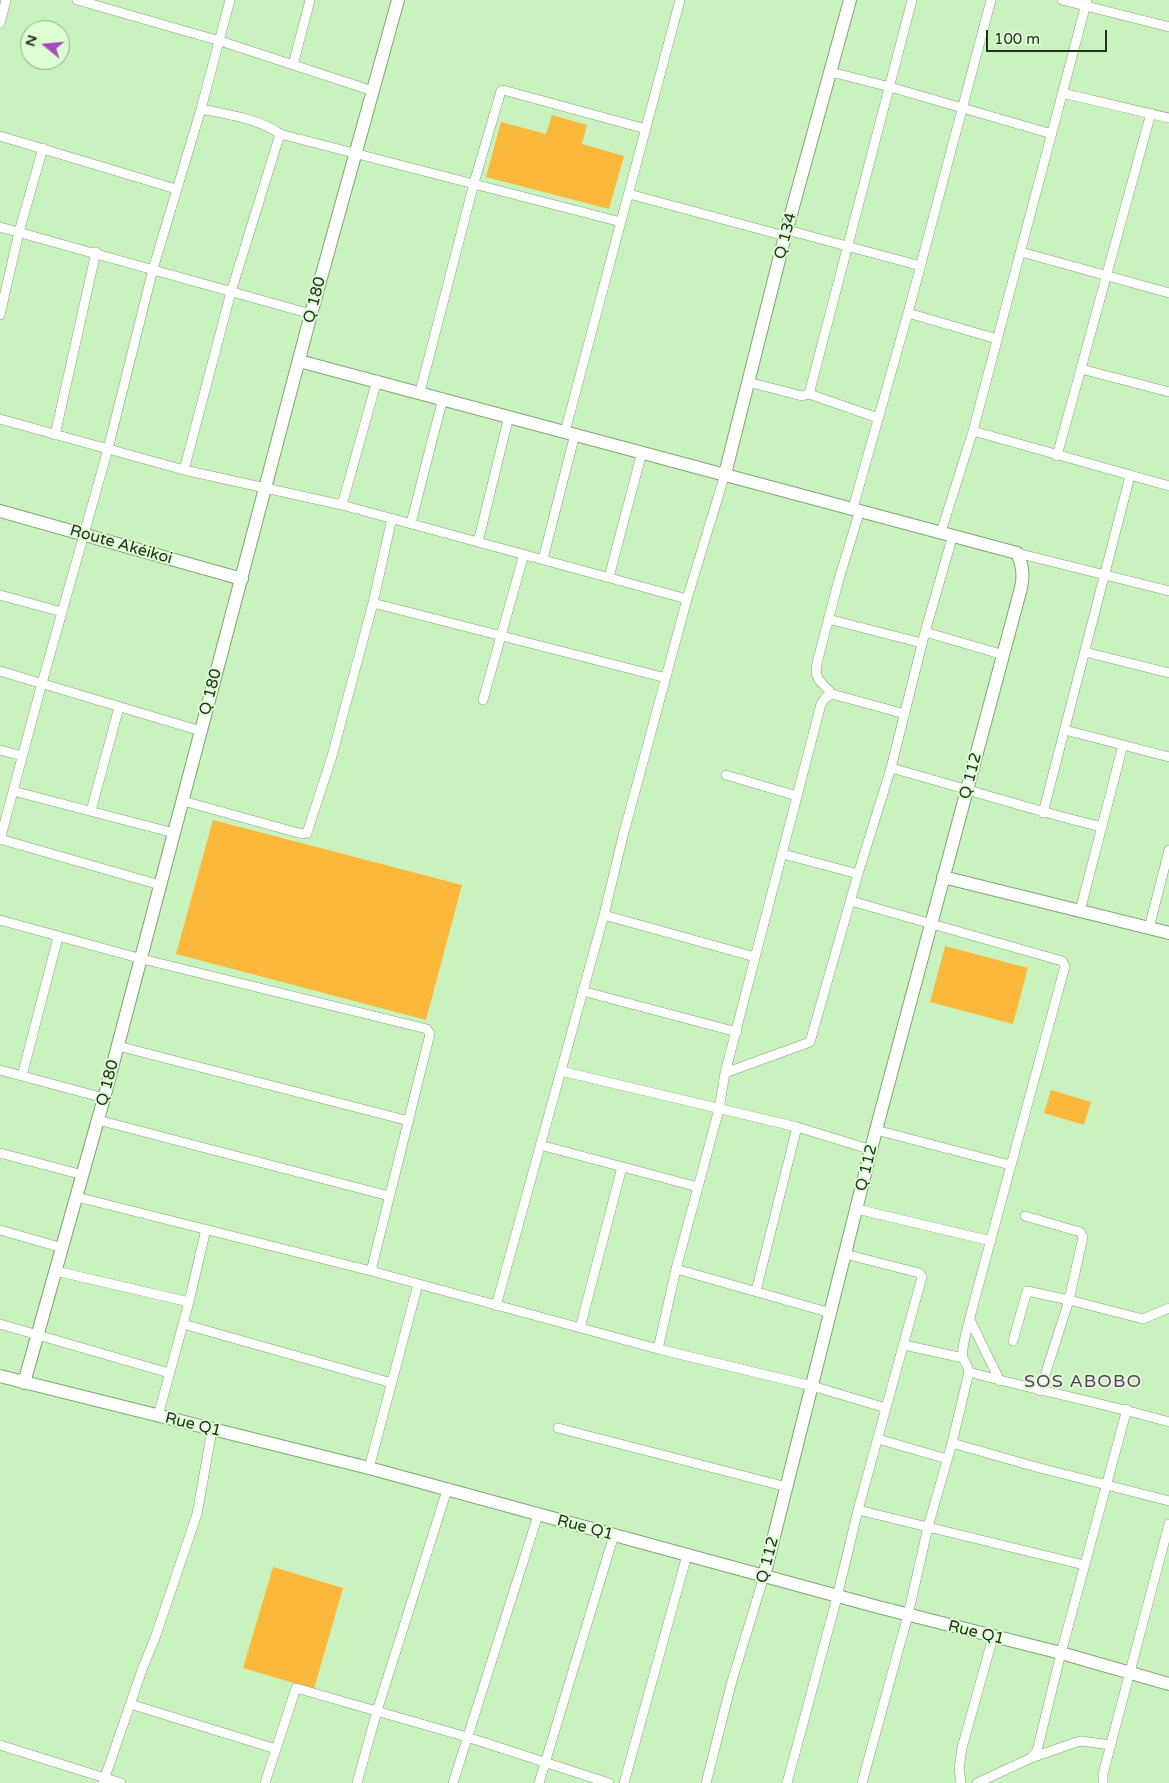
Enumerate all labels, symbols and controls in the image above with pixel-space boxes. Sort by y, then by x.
north arrow [20,20,70,70]
scale bar [989,20,1110,52]
text: 100 m [994,30,1040,48]
text: N [21,33,41,49]
street label: Q 134 [771,211,801,261]
street label: Q 180 [300,275,330,325]
street label: Route Akéikoi [67,521,175,569]
street label: Q 180 [196,667,226,717]
street label: Q 112 [956,751,986,801]
street label: Q 180 [93,1058,123,1108]
street label: Q 112 [852,1143,882,1193]
district label: SOS ABOBO [1023,1371,1143,1393]
street label: Rue Q1 [163,1409,223,1441]
street label: Rue Q1 [555,1511,615,1545]
street label: Q 112 [753,1535,783,1585]
street label: Rue Q1 [946,1617,1006,1649]

